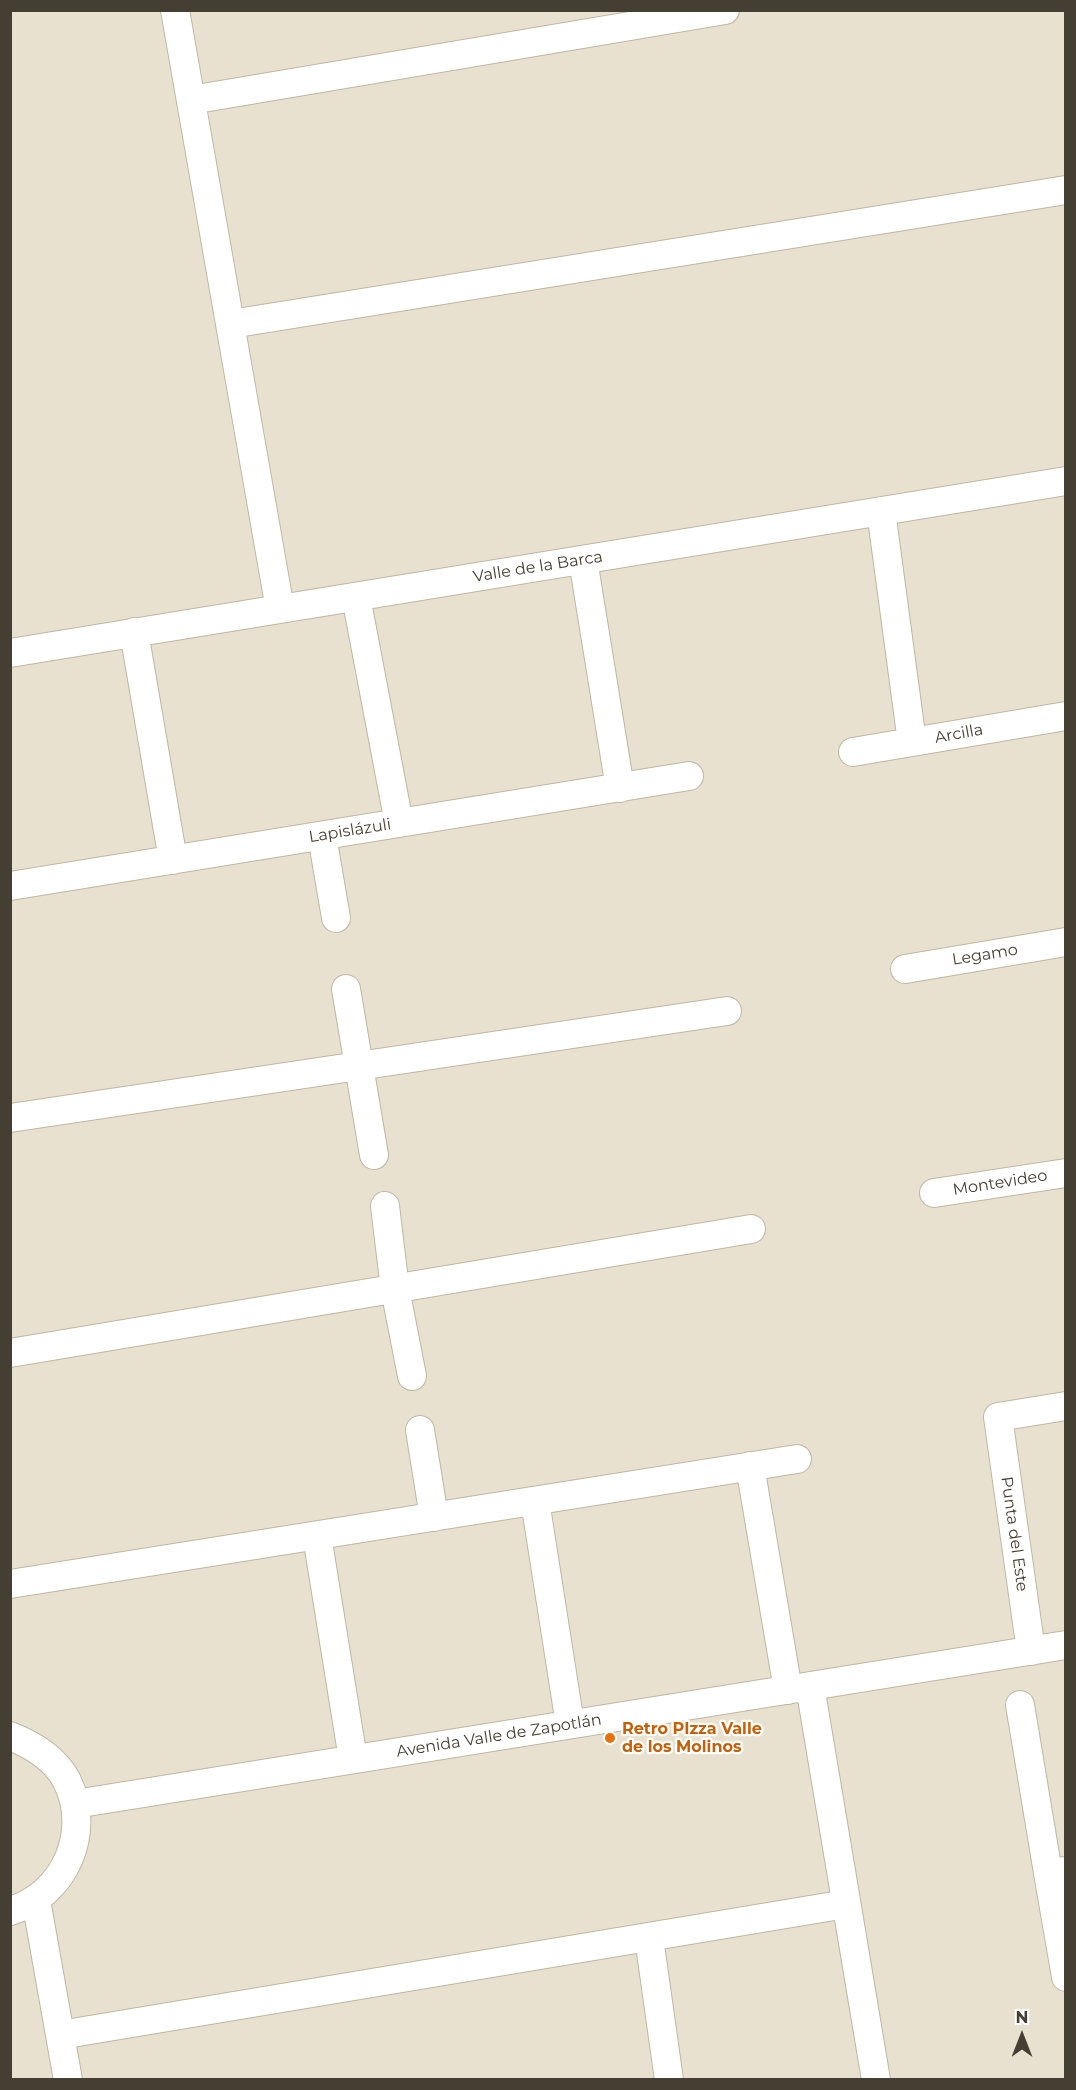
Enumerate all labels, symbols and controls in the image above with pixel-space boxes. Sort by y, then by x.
street label: Valle de la Barca [472,547,604,587]
street label: Arcilla [933,720,985,748]
street label: Lapislázuli [307,815,393,847]
street label: Legamo [951,940,1019,970]
street label: Montevideo [951,1166,1049,1200]
street label: Punta del Este [996,1475,1032,1593]
street label: Avenida Valle de Zapotlán [395,1710,603,1762]
place label: Retro PIzza Valle de los Molinos [622,1719,762,1757]
marker: Retro PIzza Valle de los Molinos [603,1731,617,1745]
north arrow [992,2006,1052,2066]
text: N [1016,2008,1028,2027]

